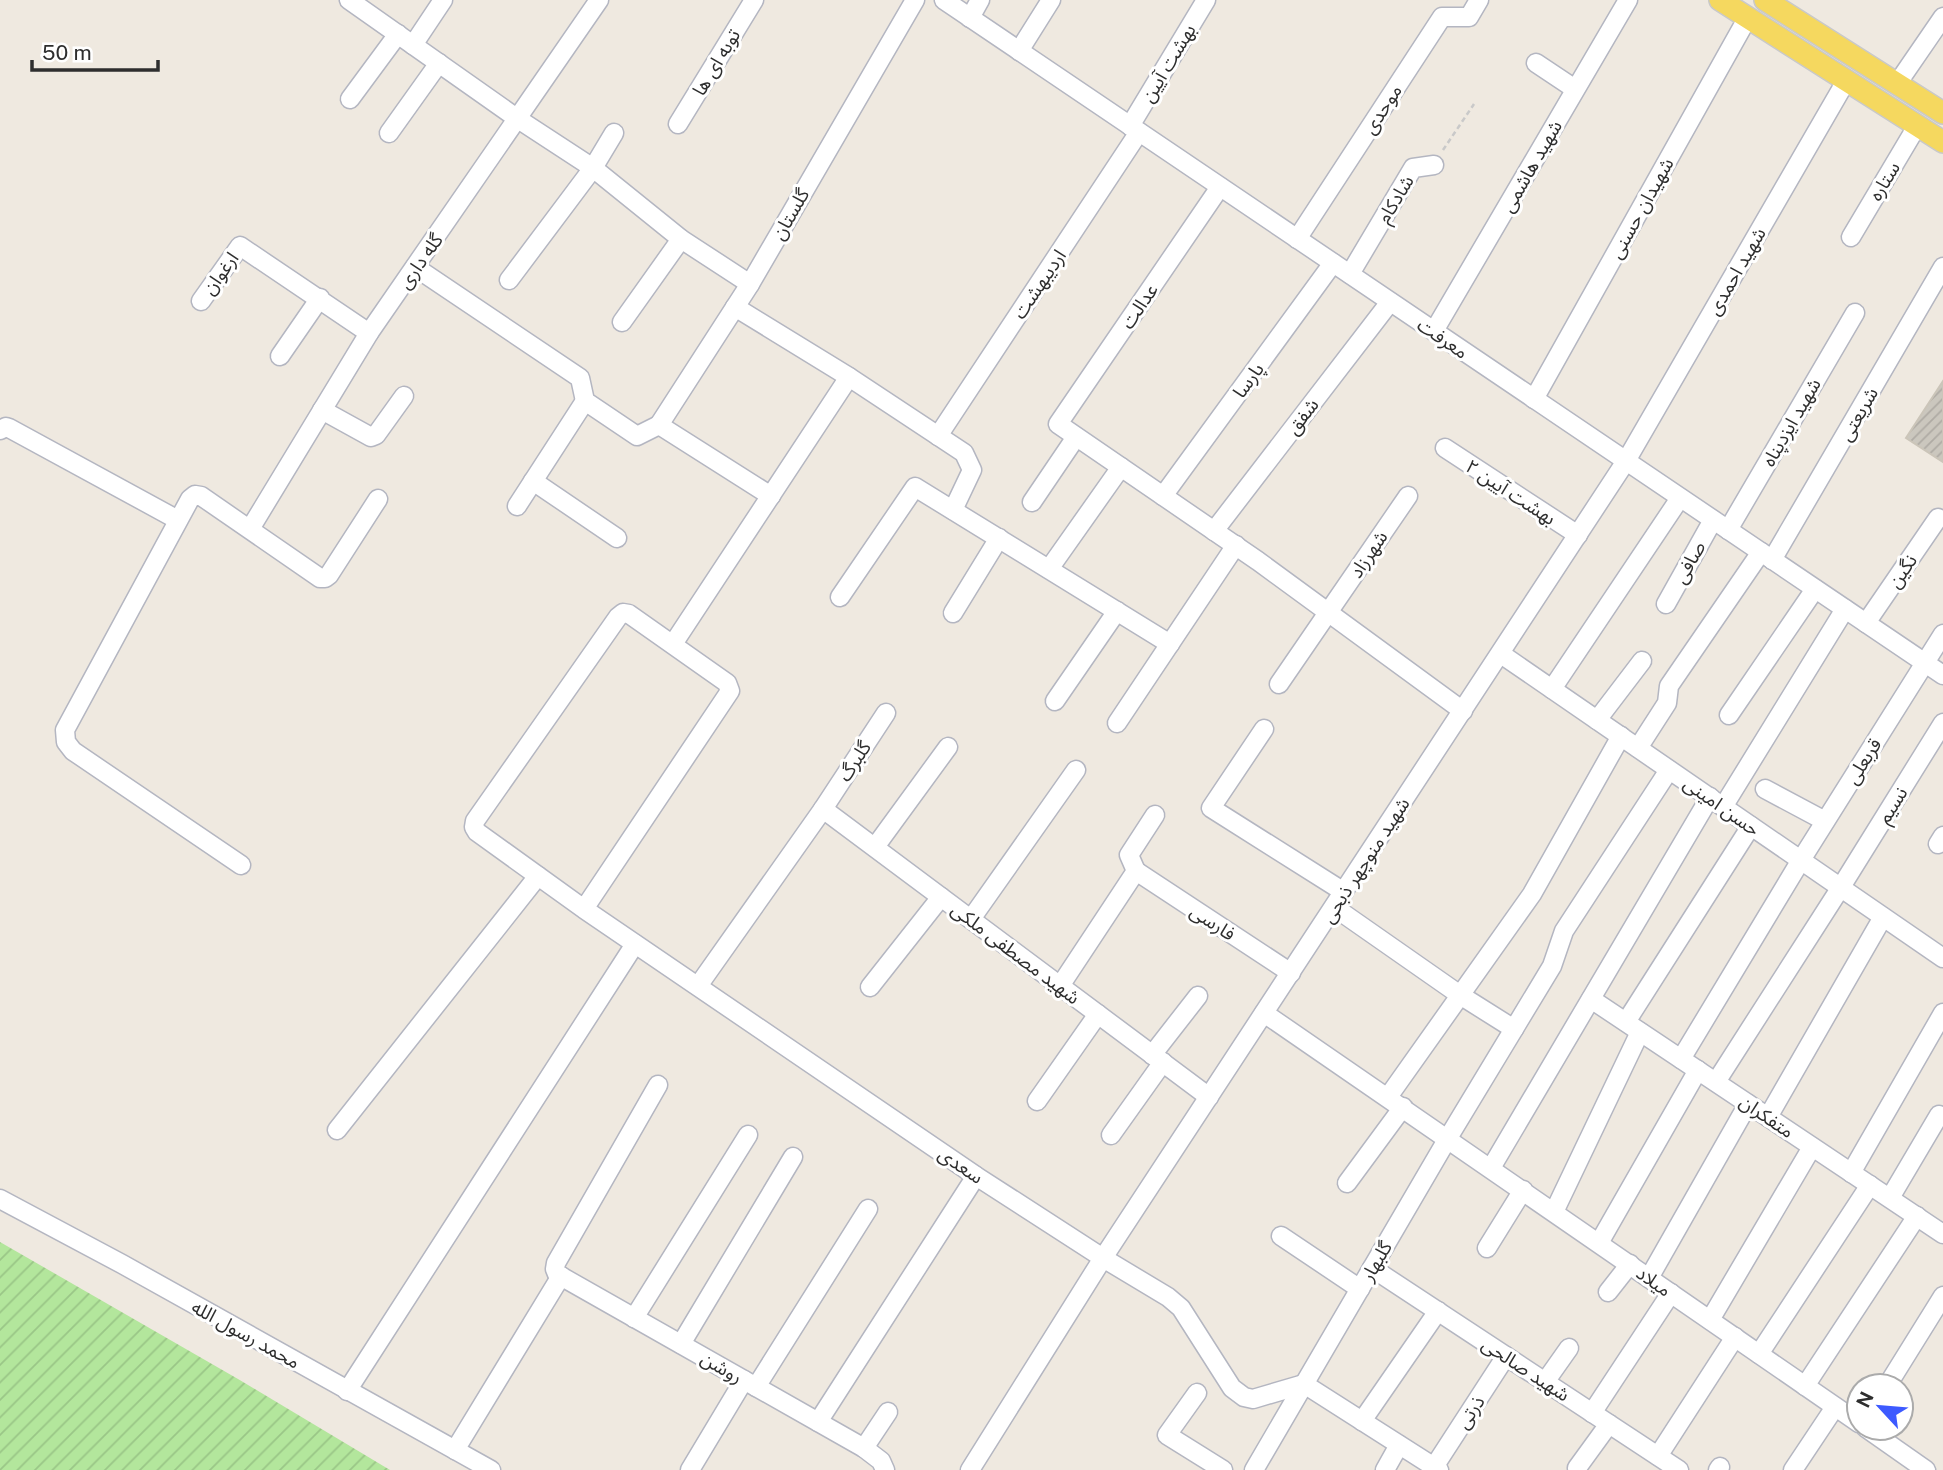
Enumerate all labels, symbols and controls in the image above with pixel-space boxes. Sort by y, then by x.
street label: بهشت آیین [1136,20,1201,107]
street label: توبه ای ها [688,25,745,100]
scale bar [32,28,158,72]
text: 50 m [42,40,92,65]
street label: موحدی [1358,80,1407,138]
street label: شهید هاشمی [1496,116,1567,216]
street label: شهیدان حسنی [1604,154,1679,263]
street label: ستاره [1864,158,1905,205]
street label: شادکام [1372,171,1421,229]
street label: گلستان [767,184,814,243]
street label: شهید احمدی [1702,223,1770,319]
street label: گله داری [393,228,448,293]
street label: اردیبهشت [1008,245,1071,323]
street label: ارغوان [197,247,244,299]
street label: عدالت [1116,279,1162,333]
street label: معرفت [1413,313,1472,364]
street label: پارسا [1228,358,1270,403]
street label: شهید ایزدپناه [1757,374,1827,471]
street label: شریعتی [1834,383,1883,445]
street label: شفق [1281,394,1324,439]
street label: بهشت آیین ۲ [1461,455,1560,530]
street label: شهرزاد [1344,526,1393,582]
street label: صافی [1668,537,1710,588]
street label: نگین [1883,550,1922,593]
street label: قربعلی [1840,734,1886,789]
street label: گلبرگ [833,736,877,786]
street label: حسن امینی [1679,772,1764,841]
street label: نسیم [1872,783,1915,829]
street label: شهید منوچهر ذبحی [1316,793,1415,928]
street label: شهید مصطفی ملکی [947,898,1085,1009]
street label: فارسی [1186,899,1240,945]
street label: متفکران [1735,1090,1798,1143]
street label: سعدی [934,1142,988,1188]
street label: گلبهار [1355,1236,1398,1286]
street label: میلاد [1632,1261,1676,1301]
street label: محمد رسول الله [188,1295,304,1374]
street label: شهید صالحی [1478,1333,1574,1406]
street label: روشن [697,1346,747,1388]
north arrow [1845,1372,1915,1442]
text: N [1852,1388,1878,1411]
street label: ذرتی [1451,1391,1490,1433]

